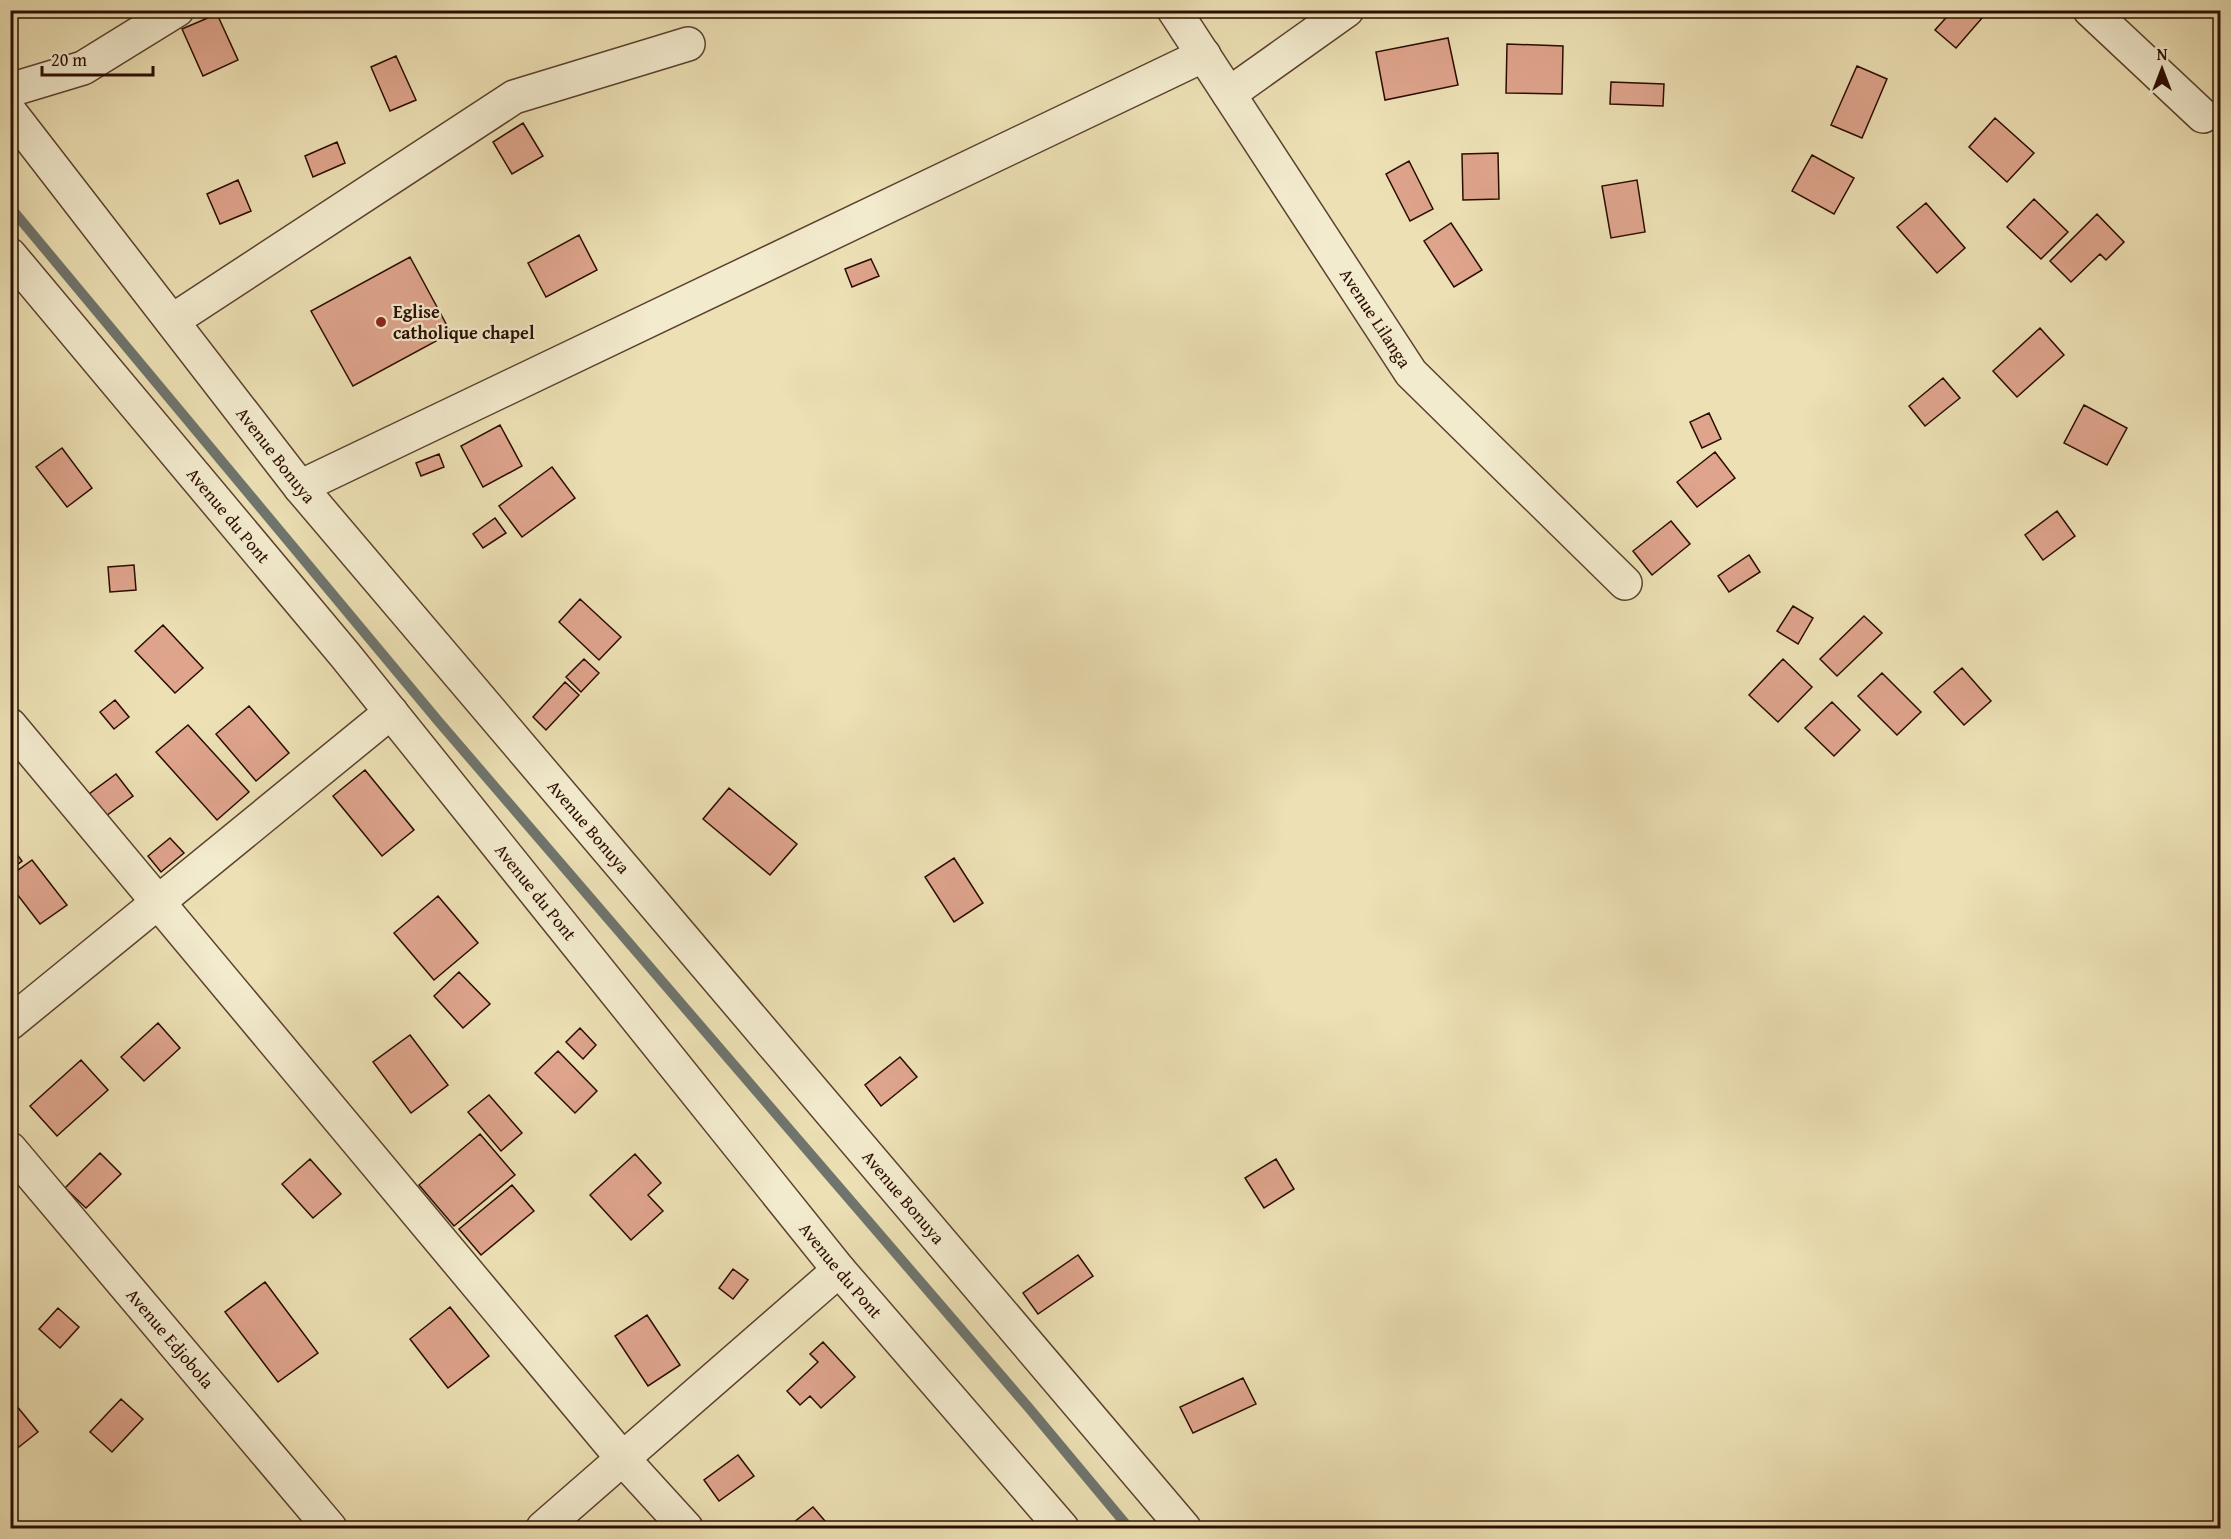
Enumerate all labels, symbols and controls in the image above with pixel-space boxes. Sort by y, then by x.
scale bar [42,39,153,77]
north arrow [2132,39,2192,99]
text: N [2157,42,2168,66]
text: 20 m [51,46,87,73]
street label: Avenue Lilanga [1333,263,1418,374]
place label: Eglise catholique chapel [393,298,535,346]
marker: Eglise catholique chapel [374,315,388,329]
street label: Avenue Bonuya [230,401,323,509]
street label: Avenue du Pont [180,461,277,570]
street label: Avenue Bonuya [541,774,637,880]
street label: Avenue du Pont [488,837,584,947]
street label: Avenue Bonuya [856,1144,952,1250]
street label: Avenue du Pont [793,1216,890,1325]
street label: Avenue Edjobola [120,1282,221,1395]

